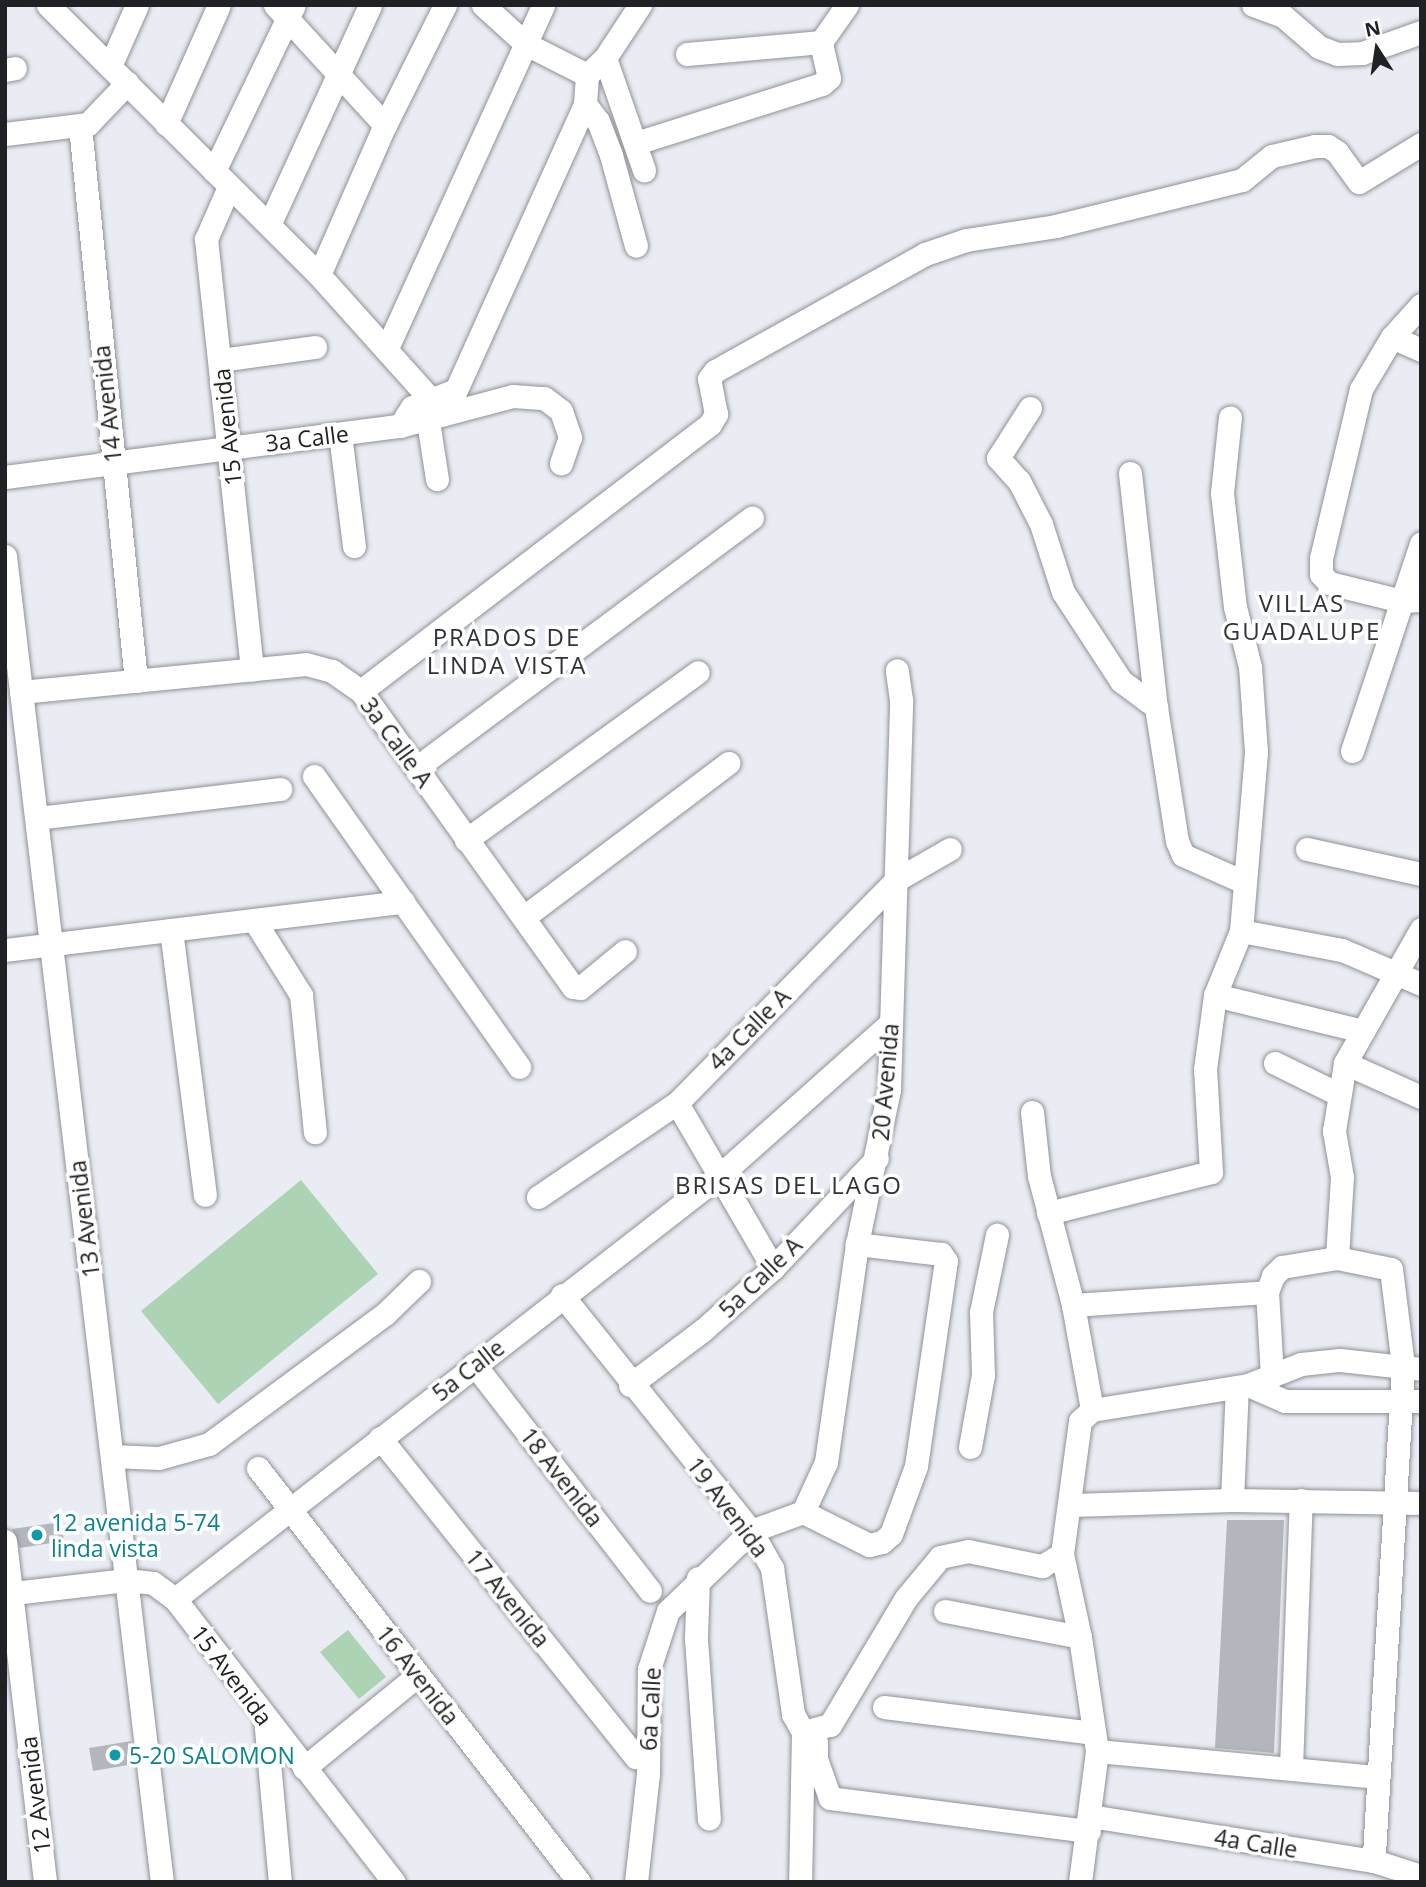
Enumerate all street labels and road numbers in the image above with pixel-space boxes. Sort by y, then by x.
street label: 14 Avenida [87,344,127,464]
street label: 15 Avenida [207,367,247,487]
street label: 3a Calle [264,419,350,457]
street label: 3a Calle A [355,692,439,792]
street label: 4a Calle A [702,982,796,1076]
street label: 20 Avenida [866,1022,904,1142]
street label: 13 Avenida [63,1159,105,1279]
street label: 5a Calle A [713,1231,807,1323]
street label: 5a Calle [427,1333,509,1407]
street label: 18 Avenida [515,1422,609,1532]
street label: 19 Avenida [681,1452,775,1562]
street label: 17 Avenida [460,1543,556,1653]
street label: 15 Avenida [185,1620,279,1730]
street label: 16 Avenida [371,1620,465,1730]
street label: 6a Calle [634,1666,666,1752]
street label: 12 Avenida [14,1735,56,1855]
street label: 4a Calle [1213,1823,1299,1863]

